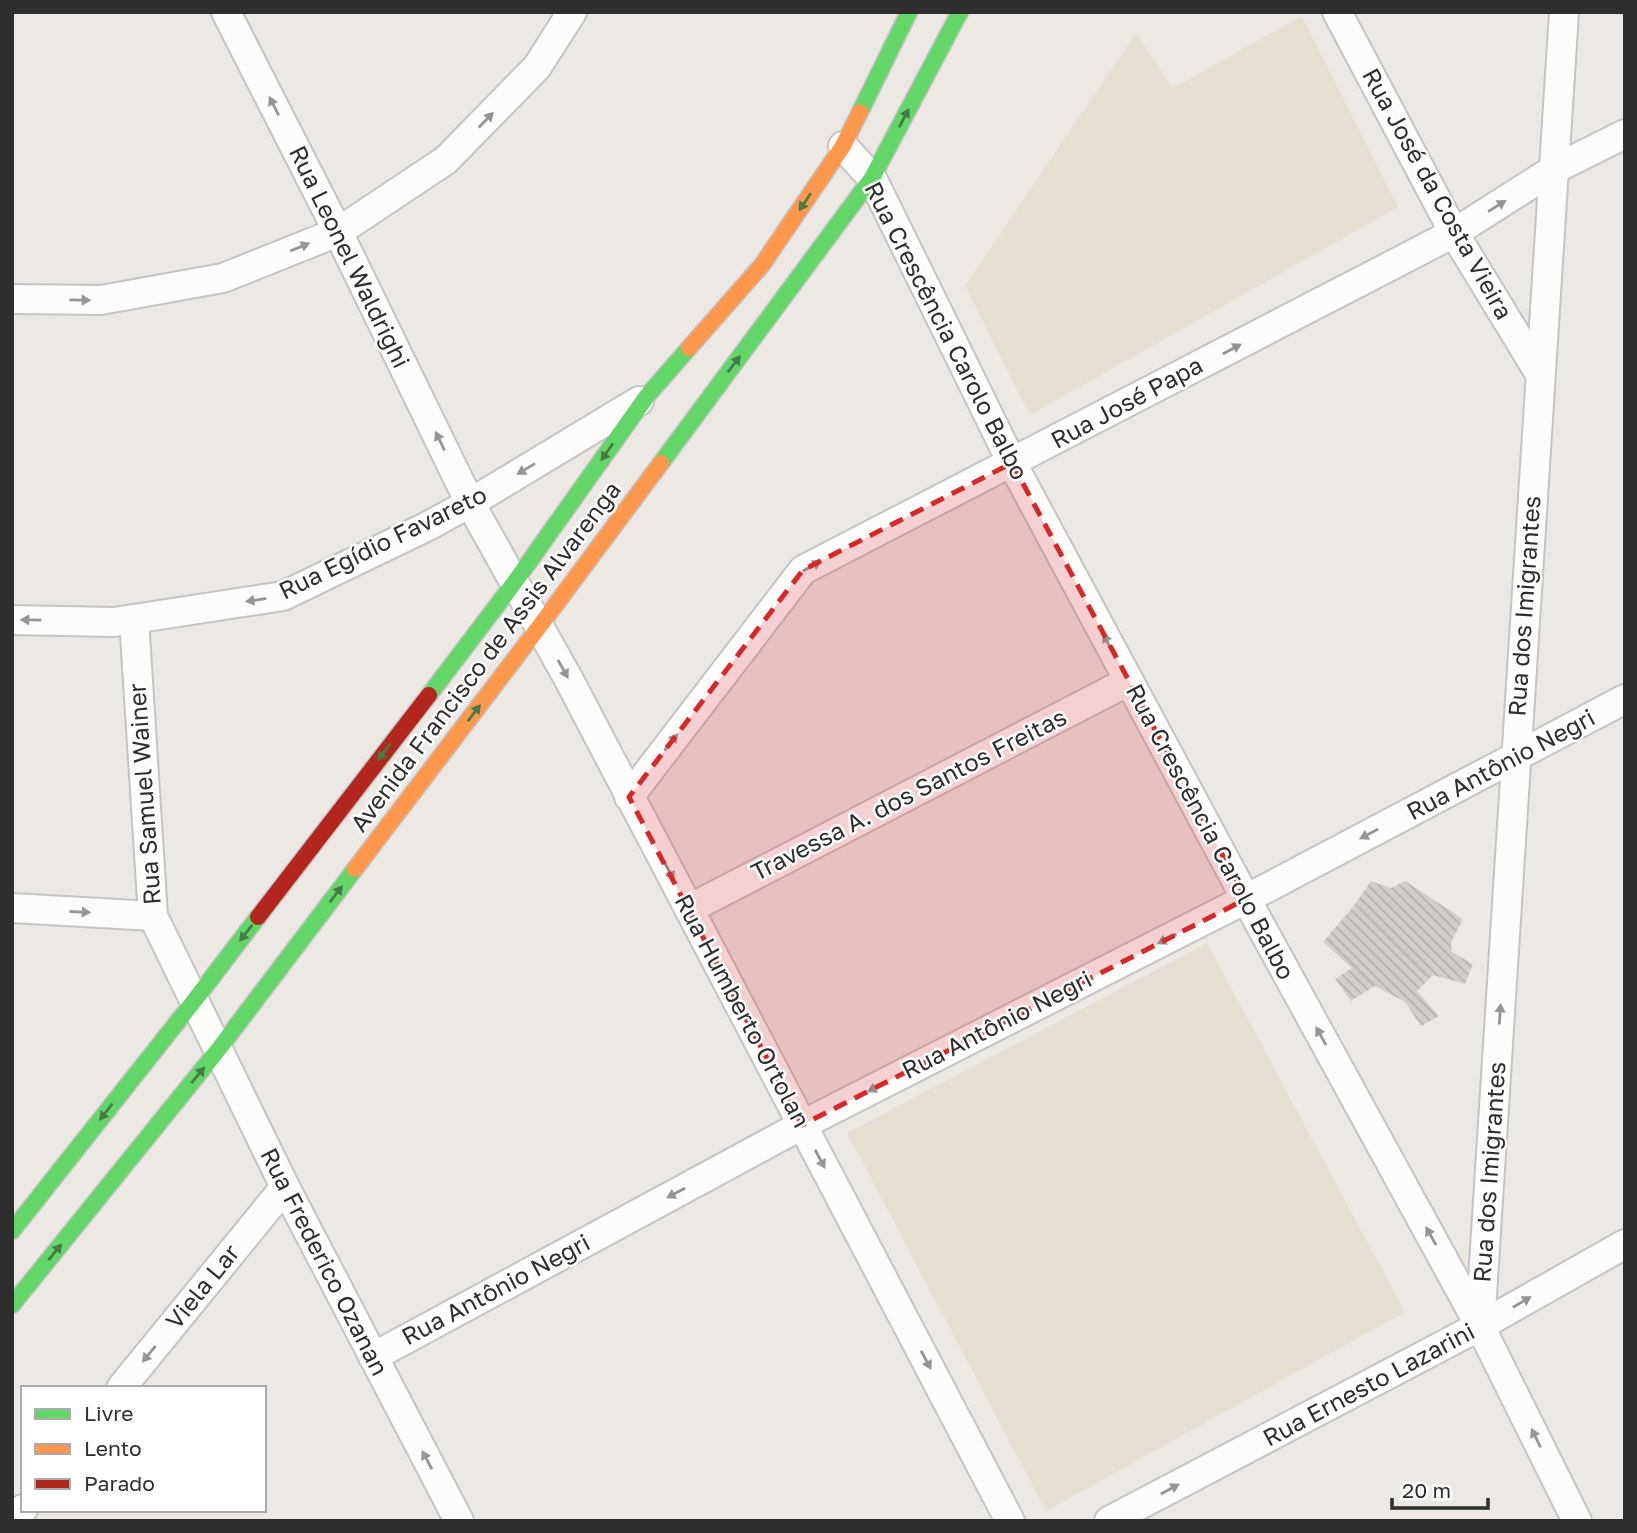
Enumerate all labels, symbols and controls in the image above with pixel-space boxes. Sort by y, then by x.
street label: Rua José da Costa Vieira [1357,63,1520,324]
one-way arrow [268,96,279,116]
one-way arrow [898,108,910,128]
one-way arrow [477,111,494,128]
street label: Rua Leonel Waldrighi [284,141,417,372]
street label: Rua Crescência Carolo Balbo [859,176,1035,484]
one-way arrow [798,192,811,212]
one-way arrow [1487,199,1506,212]
one-way arrow [290,242,311,253]
one-way arrow [70,294,92,306]
one-way arrow [1222,343,1242,354]
street label: Rua José Papa [1045,350,1207,454]
one-way arrow [727,355,741,374]
one-way arrow [435,431,446,451]
one-way arrow [600,442,615,460]
one-way arrow [516,463,535,475]
street label: Avenida Francisco de Assis Alvarenga [344,475,626,837]
street label: Rua Egídio Favareto [274,479,491,605]
street label: Rua dos Imigrantes [1501,495,1546,717]
one-way arrow [803,560,822,572]
one-way arrow [245,595,267,606]
one-way arrow [19,614,41,626]
one-way arrow [1102,633,1114,652]
one-way arrow [557,660,569,679]
street label: Rua Crescência Carolo Balbo [1121,679,1302,984]
street label: Rua Samuel Wainer [121,682,166,906]
street label: Travessa A. dos Santos Freitas [746,701,1071,886]
street label: Rua Antônio Negri [1401,702,1599,825]
one-way arrow [466,704,480,722]
one-way arrow [663,734,678,752]
one-way arrow [377,743,392,761]
one-way arrow [1359,828,1379,840]
one-way arrow [663,861,674,881]
one-way arrow [329,885,343,903]
street label: Rua Humberto Ortolan [669,889,817,1132]
one-way arrow [70,907,92,918]
one-way arrow [240,924,254,942]
one-way arrow [1157,933,1177,944]
street label: Rua Antônio Negri [897,963,1096,1084]
one-way arrow [1495,1003,1506,1025]
one-way arrow [1315,1027,1327,1046]
street label: Rua dos Imigrantes [1466,1061,1511,1283]
one-way arrow [190,1066,205,1084]
one-way arrow [867,1081,887,1092]
one-way arrow [99,1104,114,1121]
street label: Rua Frederico Ozanan [255,1143,395,1380]
one-way arrow [814,1149,826,1169]
one-way arrow [666,1187,686,1199]
one-way arrow [1425,1226,1437,1246]
street label: Rua Antônio Negri [396,1227,594,1350]
street label: Viela Lar [159,1238,245,1334]
one-way arrow [47,1243,62,1260]
one-way arrow [1513,1296,1532,1308]
street label: Rua Ernesto Lazarini [1257,1316,1479,1452]
one-way arrow [142,1345,157,1362]
one-way arrow [920,1350,932,1370]
legend [21,1386,266,1512]
text: Livre [84,1400,134,1426]
one-way arrow [1530,1428,1541,1448]
text: Lento [84,1435,142,1461]
one-way arrow [421,1450,433,1470]
scale bar [1392,1466,1488,1510]
text: Parado [84,1470,155,1496]
text: 20 m [1402,1477,1451,1503]
one-way arrow [1160,1483,1180,1495]

